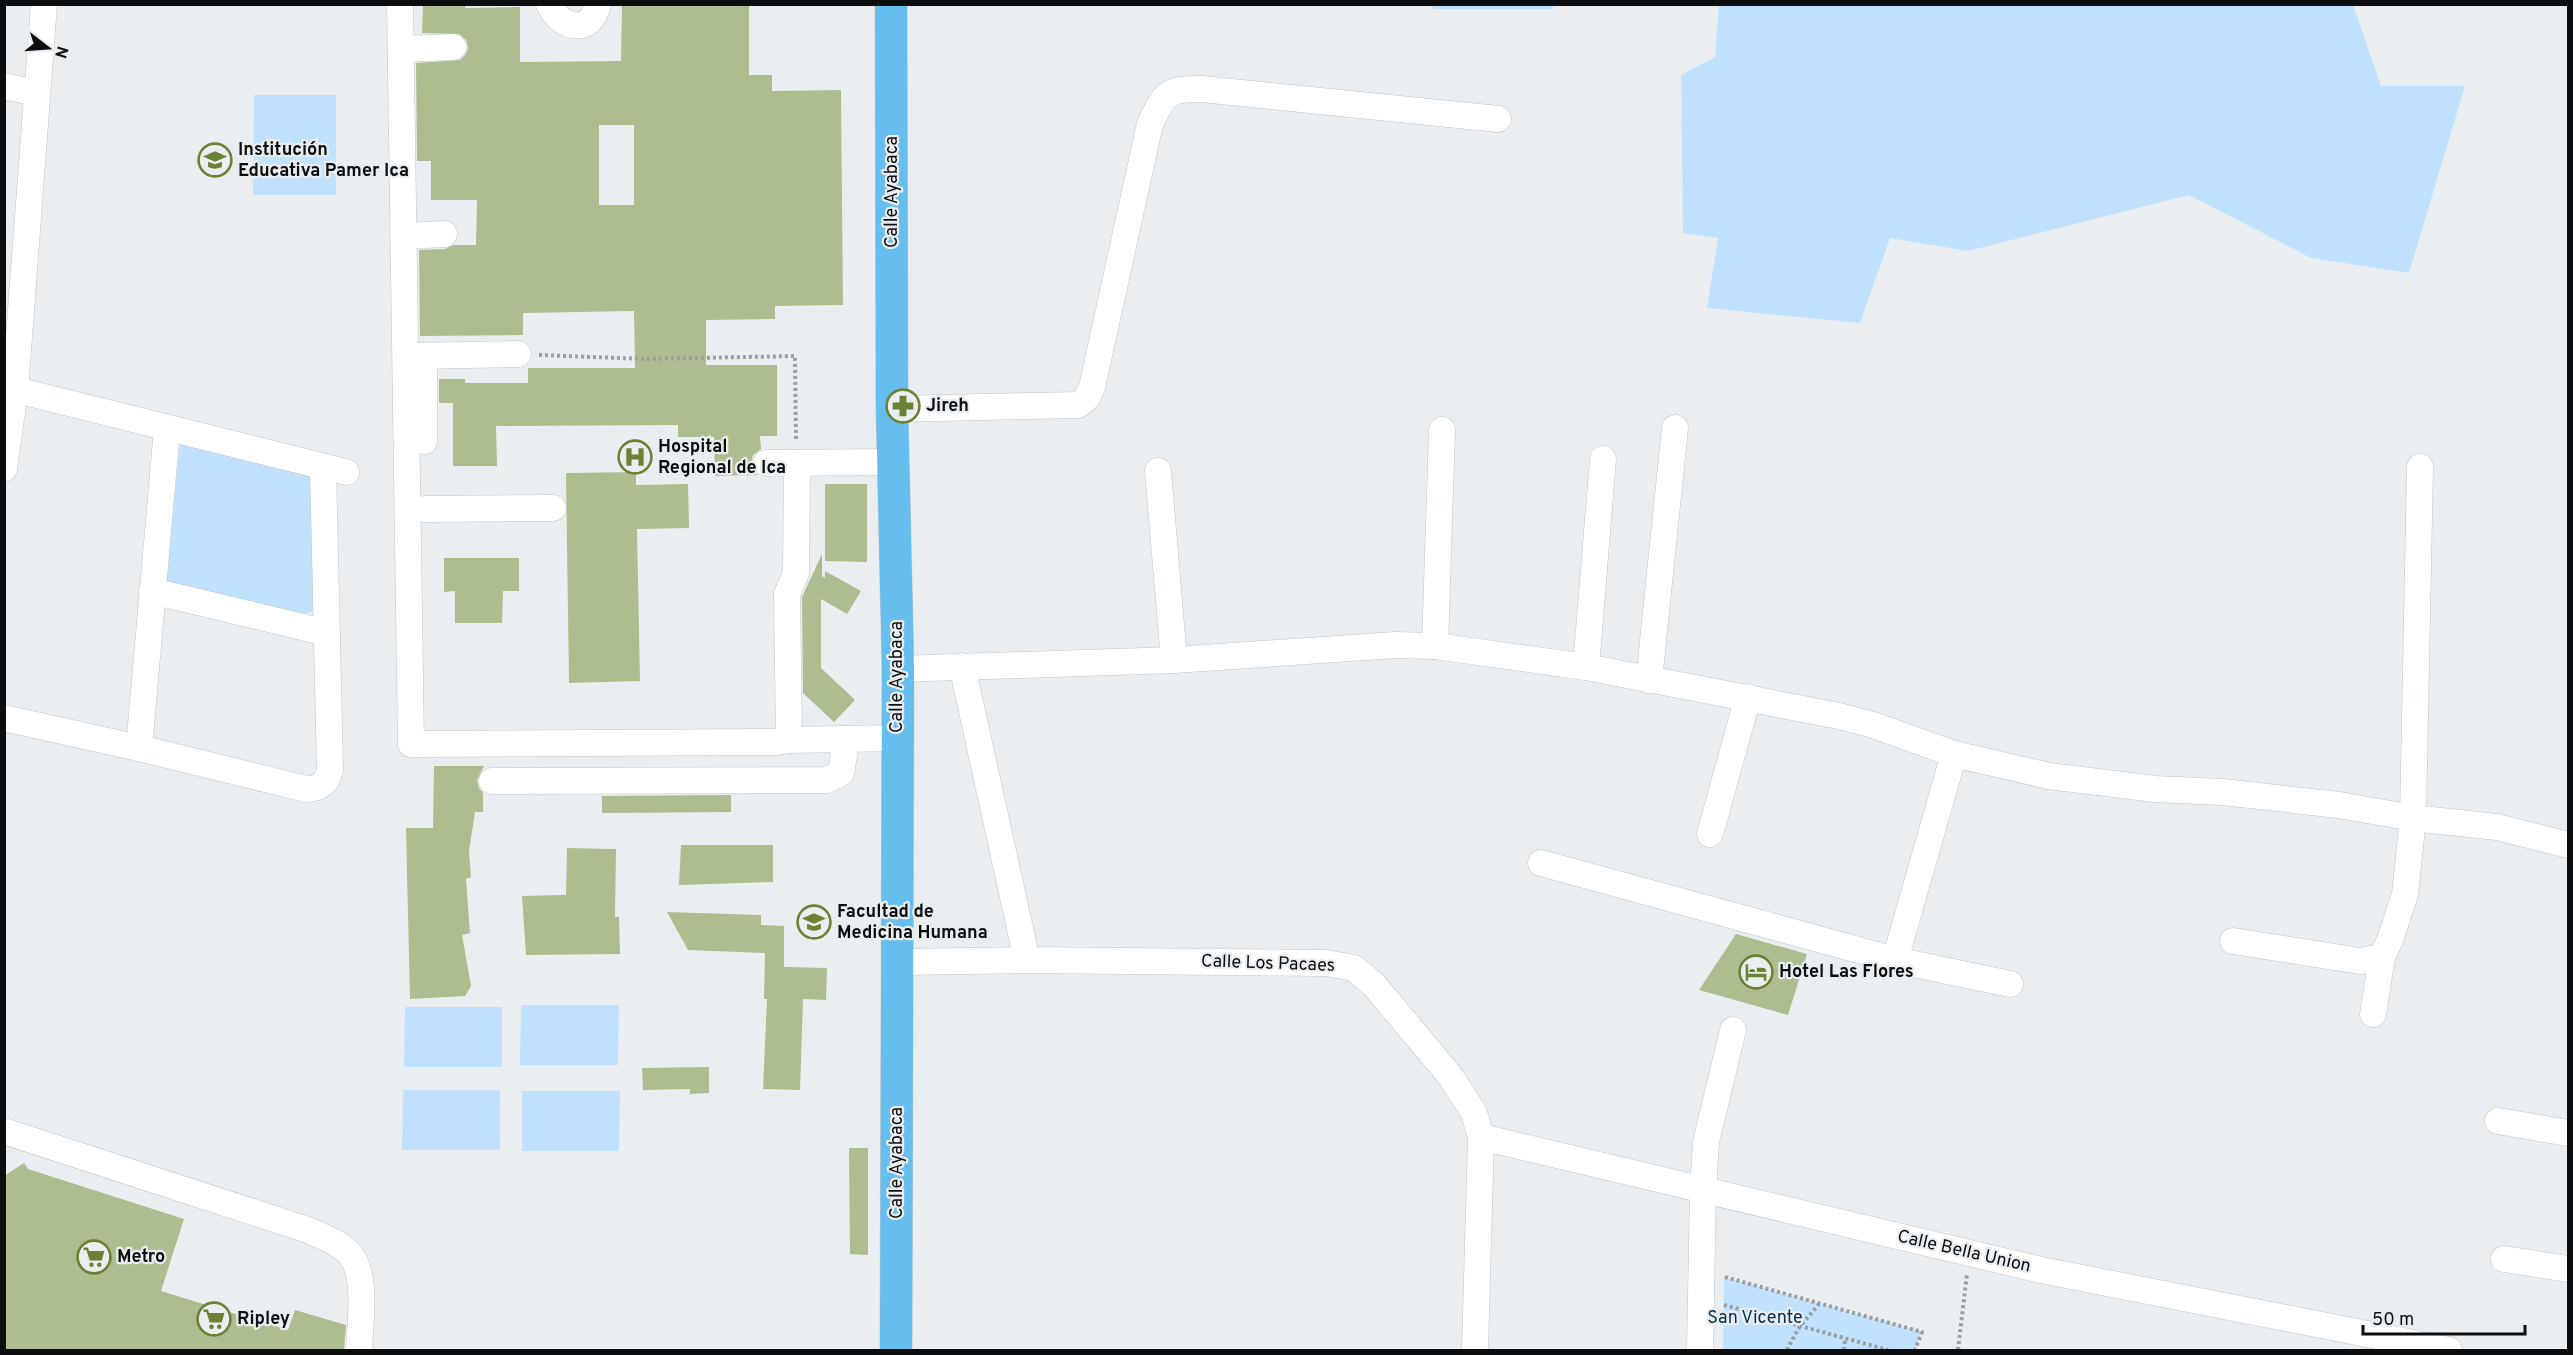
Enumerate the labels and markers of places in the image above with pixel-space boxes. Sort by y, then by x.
place label: Institución Educativa Pamer Ica [238,139,409,183]
school or university icon: Institución Educativa Pamer Ica [197,142,233,178]
pharmacy icon: Jireh [885,388,921,424]
place label: Jireh [926,395,969,418]
place label: Hospital Regional de Ica [658,436,786,480]
hospital icon: Hospital Regional de Ica [617,439,653,475]
place label: Facultad de Medicina Humana [837,901,988,945]
school or university icon: Facultad de Medicina Humana [796,904,832,940]
hotel icon: Hotel Las Flores [1738,954,1774,990]
place label: Hotel Las Flores [1779,961,1914,984]
supermarket icon: Metro [76,1239,112,1275]
place label: Metro [117,1246,165,1269]
supermarket icon: Ripley [196,1301,232,1337]
place label: Ripley [237,1308,290,1331]

